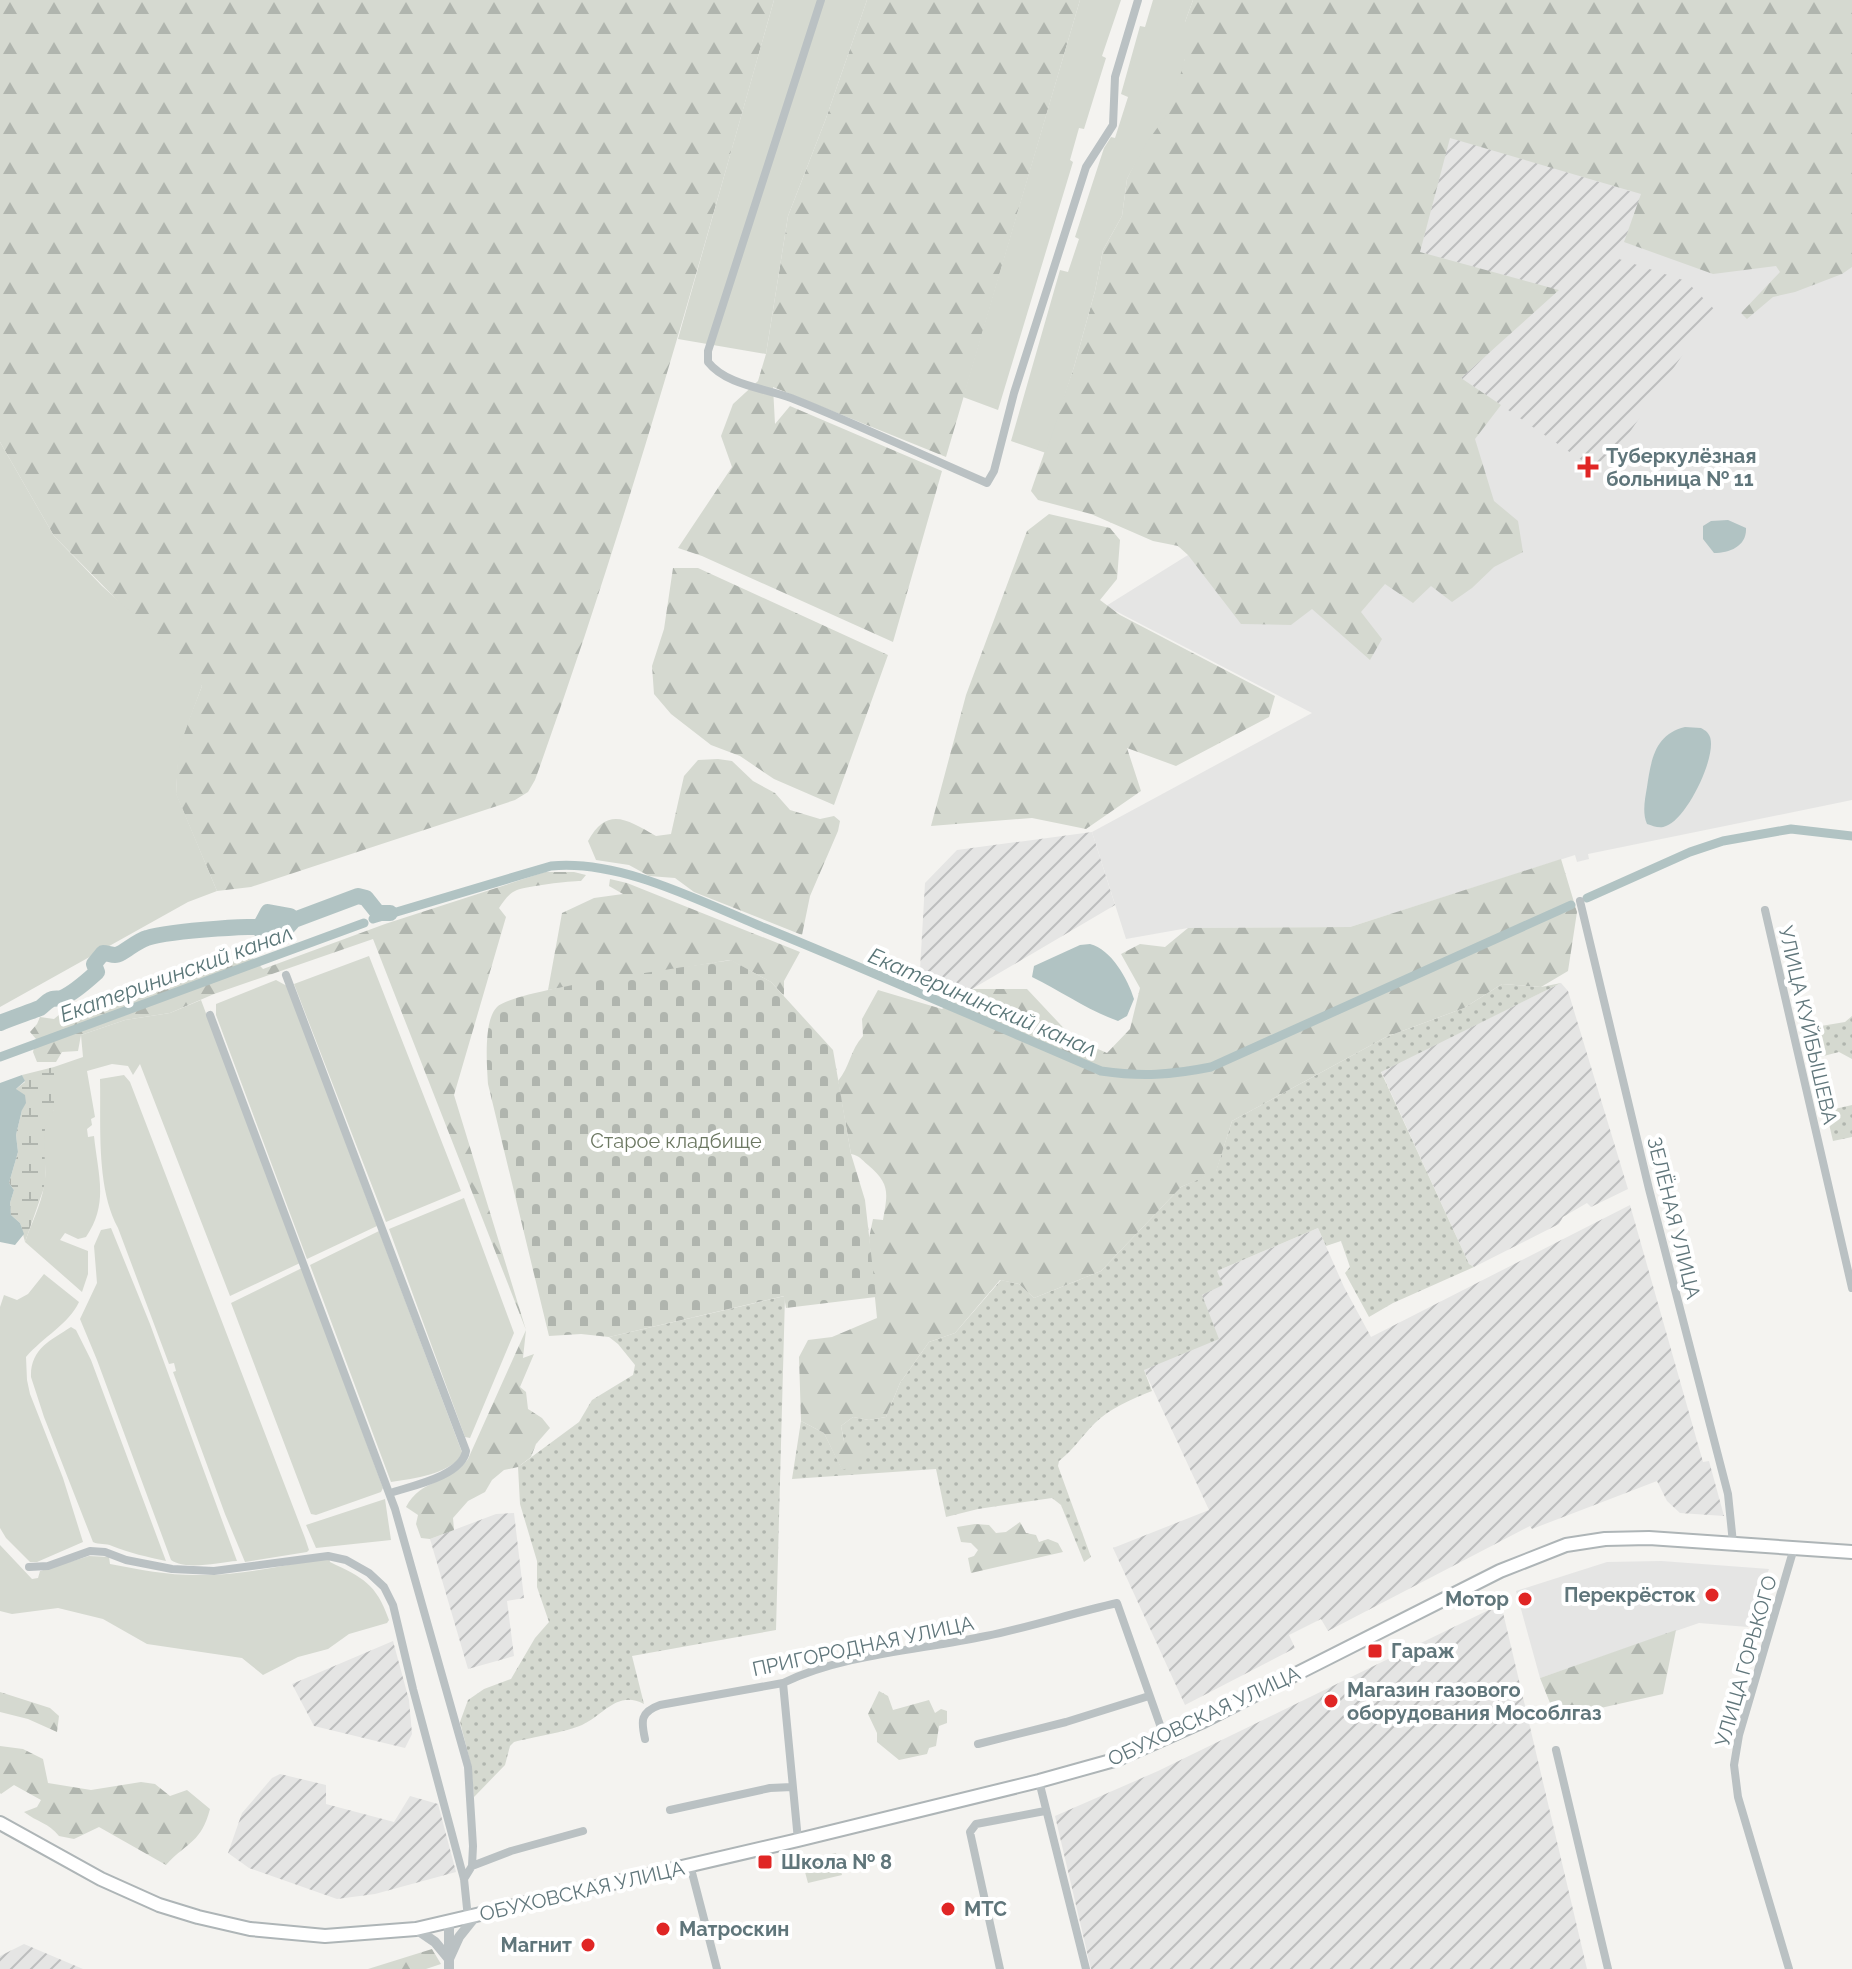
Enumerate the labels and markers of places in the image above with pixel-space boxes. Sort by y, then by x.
place label: Туберкулёзная больница № 11 [1606,444,1756,491]
marker: Туберкулёзная больница № 11 [1577,456,1599,478]
place label: Перекрёсток [1564,1583,1696,1607]
marker: Перекрёсток [1703,1586,1721,1604]
place label: Мотор [1445,1587,1509,1611]
marker: Мотор [1516,1590,1534,1608]
place label: Гараж [1391,1639,1455,1663]
marker: Гараж [1366,1642,1384,1660]
place label: Магазин газового оборудования Мособлгаз [1347,1678,1602,1725]
marker: Магазин газового оборудования Мособлгаз [1322,1692,1340,1710]
place label: Школа № 8 [781,1850,892,1874]
marker: Школа № 8 [756,1853,774,1871]
place label: МТС [964,1897,1007,1921]
marker: МТС [939,1900,957,1918]
place label: Матроскин [679,1917,789,1941]
marker: Матроскин [654,1920,672,1938]
place label: Магнит [501,1933,572,1957]
marker: Магнит [579,1936,597,1954]

